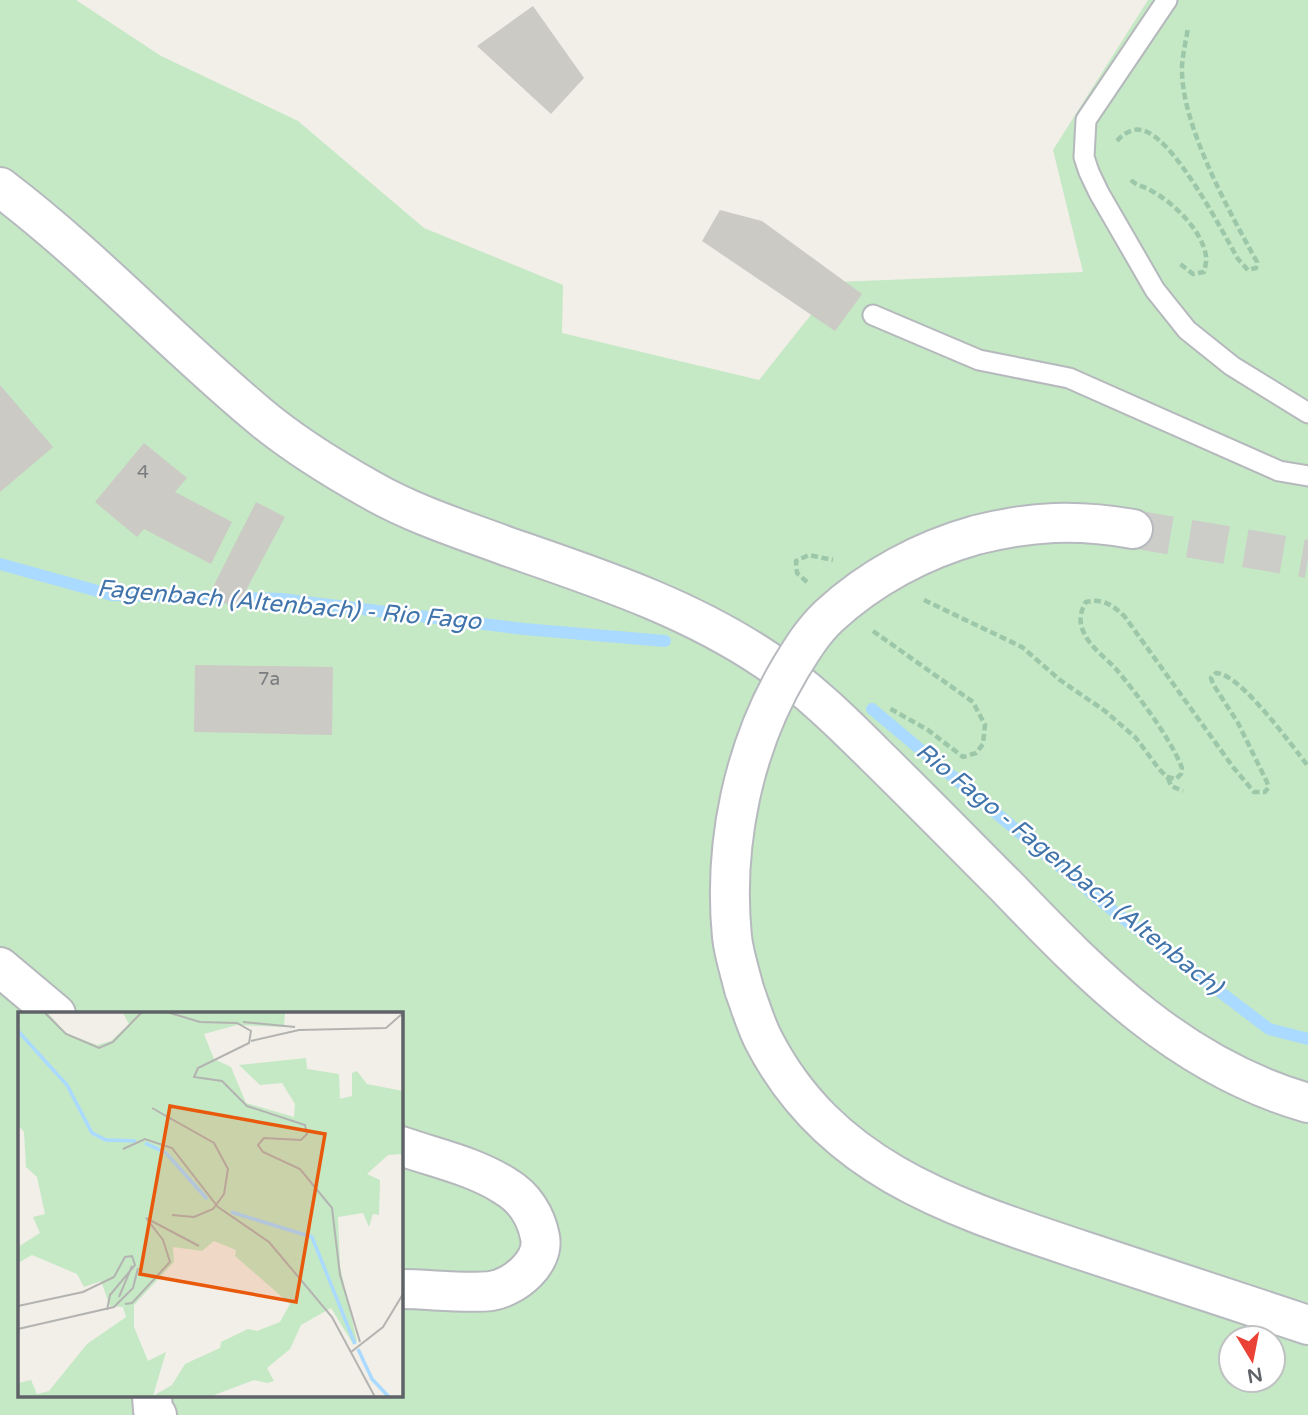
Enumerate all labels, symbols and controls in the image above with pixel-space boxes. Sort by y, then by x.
house number: 4 [137,461,149,483]
water label: Fagenbach (Altenbach) - Rio Fago [96,574,484,636]
house number: 7a [258,668,280,690]
water label: Rio Fago - Fagenbach (Altenbach) [910,737,1229,1002]
inset map [18,1012,402,1398]
north arrow [1217,1324,1287,1394]
text: N [1245,1363,1264,1387]

